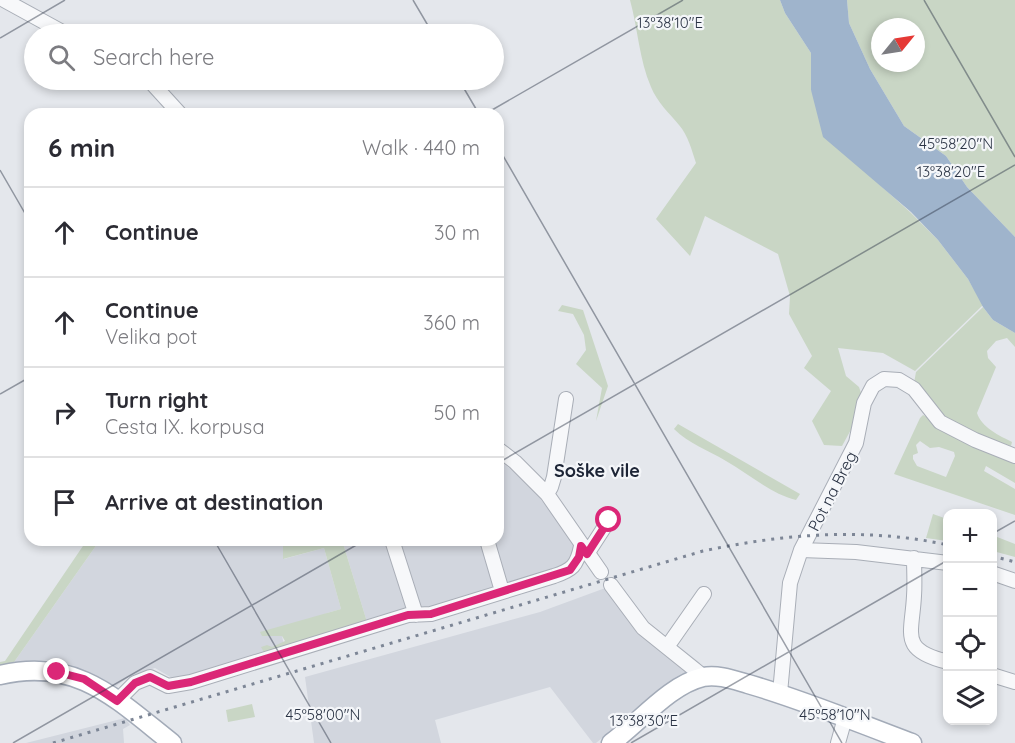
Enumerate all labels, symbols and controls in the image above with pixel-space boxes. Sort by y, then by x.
text: 13°38'10"E [637,13,703,32]
north arrow [871,18,925,72]
search box [24,24,504,90]
icon: search [45,41,78,74]
text: Search here [93,43,214,71]
text: 6 min [48,131,115,164]
text: 45°58'20"N [919,134,993,153]
text: Walk · 440 m [362,135,480,160]
text: 13°38'20"E [917,162,985,181]
icon: ahead [48,216,81,249]
text: Continue [105,218,199,246]
text: 30 m [434,220,480,245]
text: Continue [105,296,199,324]
icon: ahead [48,306,81,339]
text: 360 m [423,310,480,335]
text: Velika pot [105,324,197,349]
text: Turn right [105,386,209,414]
icon: right [48,396,81,429]
text: 50 m [434,400,480,425]
text: Cesta IX. korpusa [105,414,265,439]
street label: Pot na Breg [803,448,861,534]
district label: Soške vile [554,459,640,482]
icon: arrive [48,486,81,519]
text: Arrive at destination [105,488,323,516]
route start [595,506,621,532]
map controls [943,509,997,725]
button: + [943,509,997,563]
button: − [943,563,997,617]
button: locate [943,617,997,671]
route end [43,658,69,684]
button: layers [943,671,997,725]
text: 45°58'00"N [286,705,360,724]
text: 45°58'10"N [799,705,871,724]
text: 13°38'30"E [610,711,678,730]

